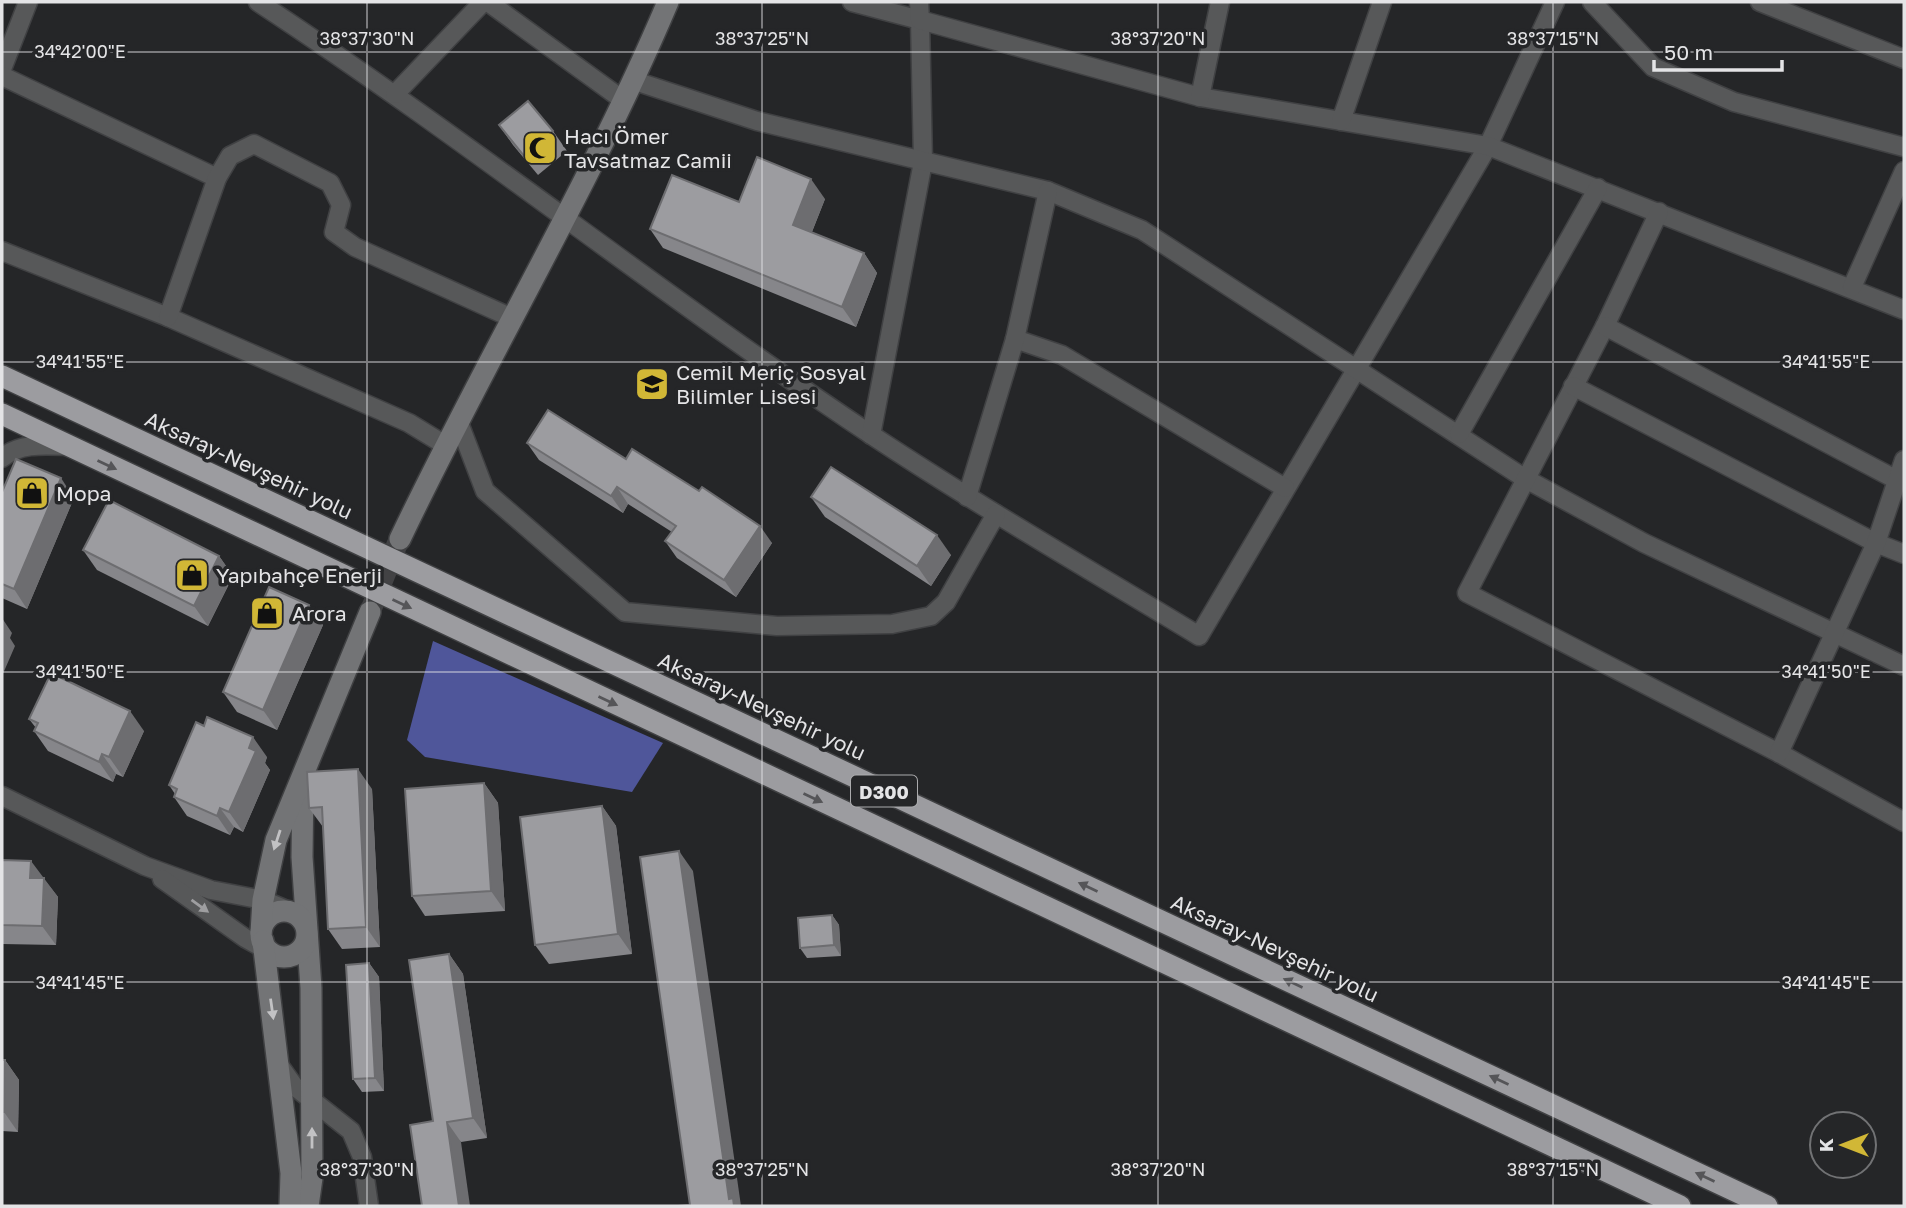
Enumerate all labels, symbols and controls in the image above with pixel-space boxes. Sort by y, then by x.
text: 38°37'30"N [320,27,414,49]
text: 38°37'25"N [715,27,809,49]
text: 38°37'20"N [1111,27,1205,49]
text: 38°37'15"N [1507,27,1599,49]
scale bar [1654,28,1782,72]
text: 50 m [1664,39,1713,65]
text: 34°42'00"E [34,40,126,62]
place label: Hacı Ömer Tavsatmaz Camii [564,123,732,173]
mosque icon: Hacı Ömer Tavsatmaz Camii [521,129,559,167]
text: 34°41'55"E [36,350,124,372]
text: 34°41'55"E [1782,350,1870,372]
place label: Cemil Meriç Sosyal Bilimler Lisesi [676,359,866,409]
school or university icon: Cemil Meriç Sosyal Bilimler Lisesi [633,365,671,403]
street label: Aksaray-Nevşehir yolu [141,406,357,524]
one-way arrow [97,460,118,471]
shop icon: Mopa [13,474,51,512]
place label: Mopa [56,480,111,506]
shop icon: Yapıbahçe Enerji [173,556,211,594]
place label: Yapıbahçe Enerji [216,562,382,588]
shop icon: Arora [248,594,286,632]
one-way arrow [392,598,412,610]
place label: Arora [292,600,347,626]
street label: Aksaray-Nevşehir yolu [654,647,870,765]
text: 34°41'50"E [35,660,125,682]
text: 34°41'50"E [1781,660,1871,682]
one-way arrow [598,695,618,707]
road number: D300 [851,776,917,806]
one-way arrow [803,792,823,804]
one-way arrow [272,829,282,850]
one-way arrow [1077,881,1098,892]
street label: Aksaray-Nevşehir yolu [1167,889,1383,1007]
one-way arrow [191,899,209,913]
text: 34°41'45"E [35,971,125,993]
text: 34°41'45"E [1781,971,1871,993]
one-way arrow [1283,978,1303,989]
one-way arrow [267,998,278,1020]
one-way arrow [1489,1075,1509,1086]
north arrow [1808,1110,1878,1180]
one-way arrow [306,1127,318,1149]
text: K [1814,1138,1837,1152]
text: 38°37'30"N [320,1158,414,1180]
text: 38°37'25"N [715,1158,809,1180]
text: 38°37'20"N [1111,1158,1205,1180]
text: 38°37'15"N [1507,1158,1599,1180]
one-way arrow [1695,1171,1715,1183]

